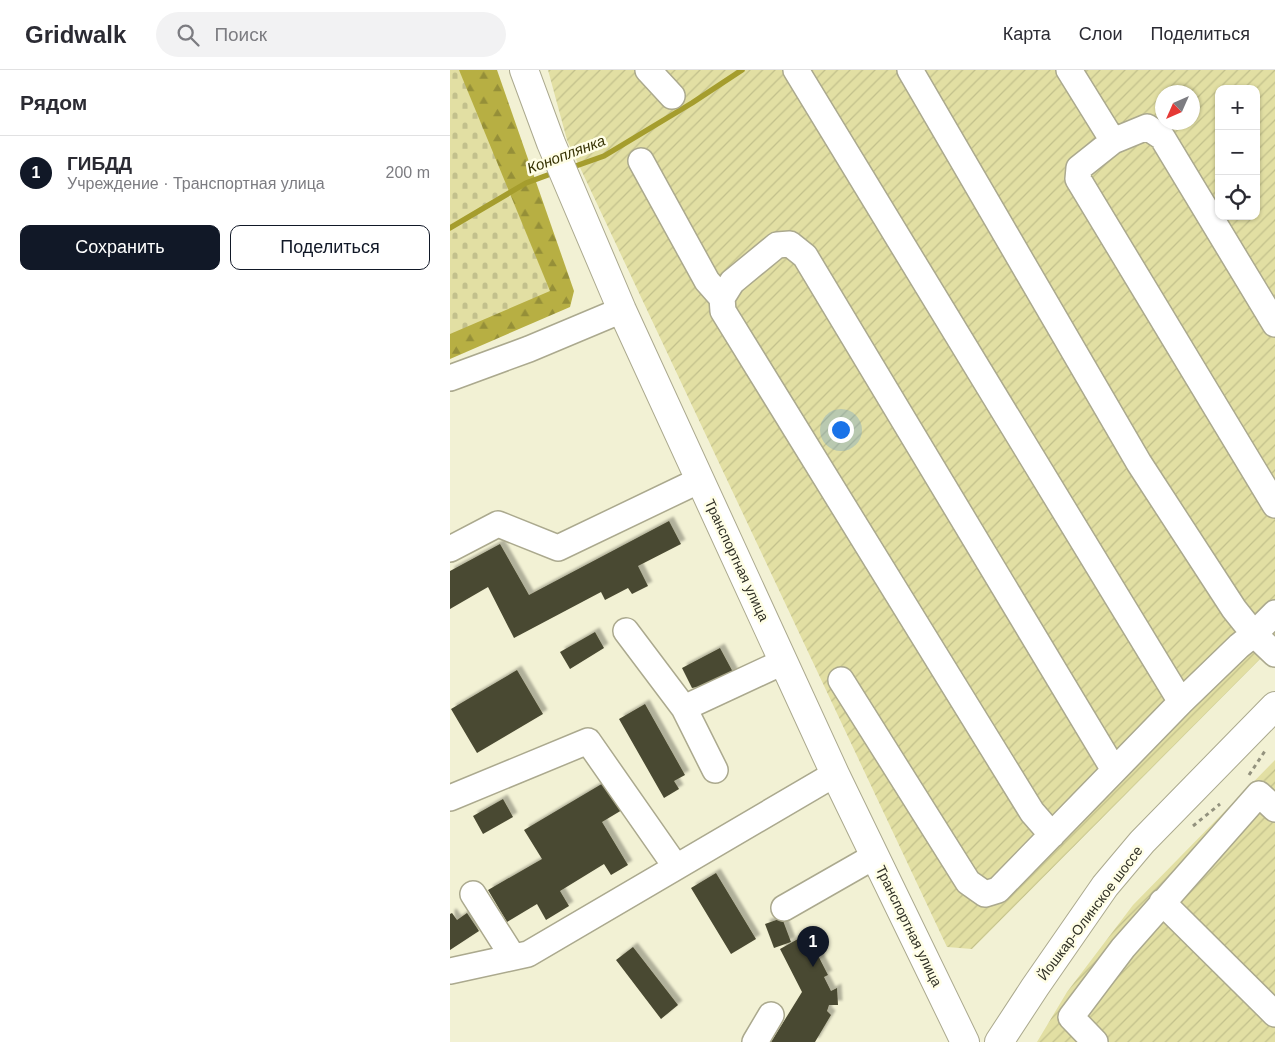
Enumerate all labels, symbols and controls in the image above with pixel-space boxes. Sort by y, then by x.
search box [156,12,506,57]
text: Gridwalk [25,21,126,48]
icon: search [174,21,202,49]
text: Поиск [214,24,267,45]
text: Карта [1003,24,1051,44]
text: Слои [1079,24,1123,44]
text: Поделиться [1151,24,1250,44]
north arrow [1155,85,1200,130]
map controls [1215,85,1260,220]
button: + [1215,85,1260,130]
text: Рядом [20,91,87,114]
button: − [1215,130,1260,175]
water label: Коноплянка [525,131,607,177]
text: ГИБДД [67,153,132,174]
text: 1 [32,164,40,181]
text: 200 m [386,164,430,181]
text: Учреждение · Транспортная улица [67,175,325,192]
button: locate [1215,175,1260,220]
button: Сохранить [20,225,220,270]
button: Поделиться [230,225,430,270]
your location [828,417,854,443]
street label: Транспортная улица [702,496,772,624]
street label: Йошкар-Олинское шоссе [1034,842,1146,983]
street label: Транспортная улица [873,863,945,989]
pin: 1 [797,926,829,967]

